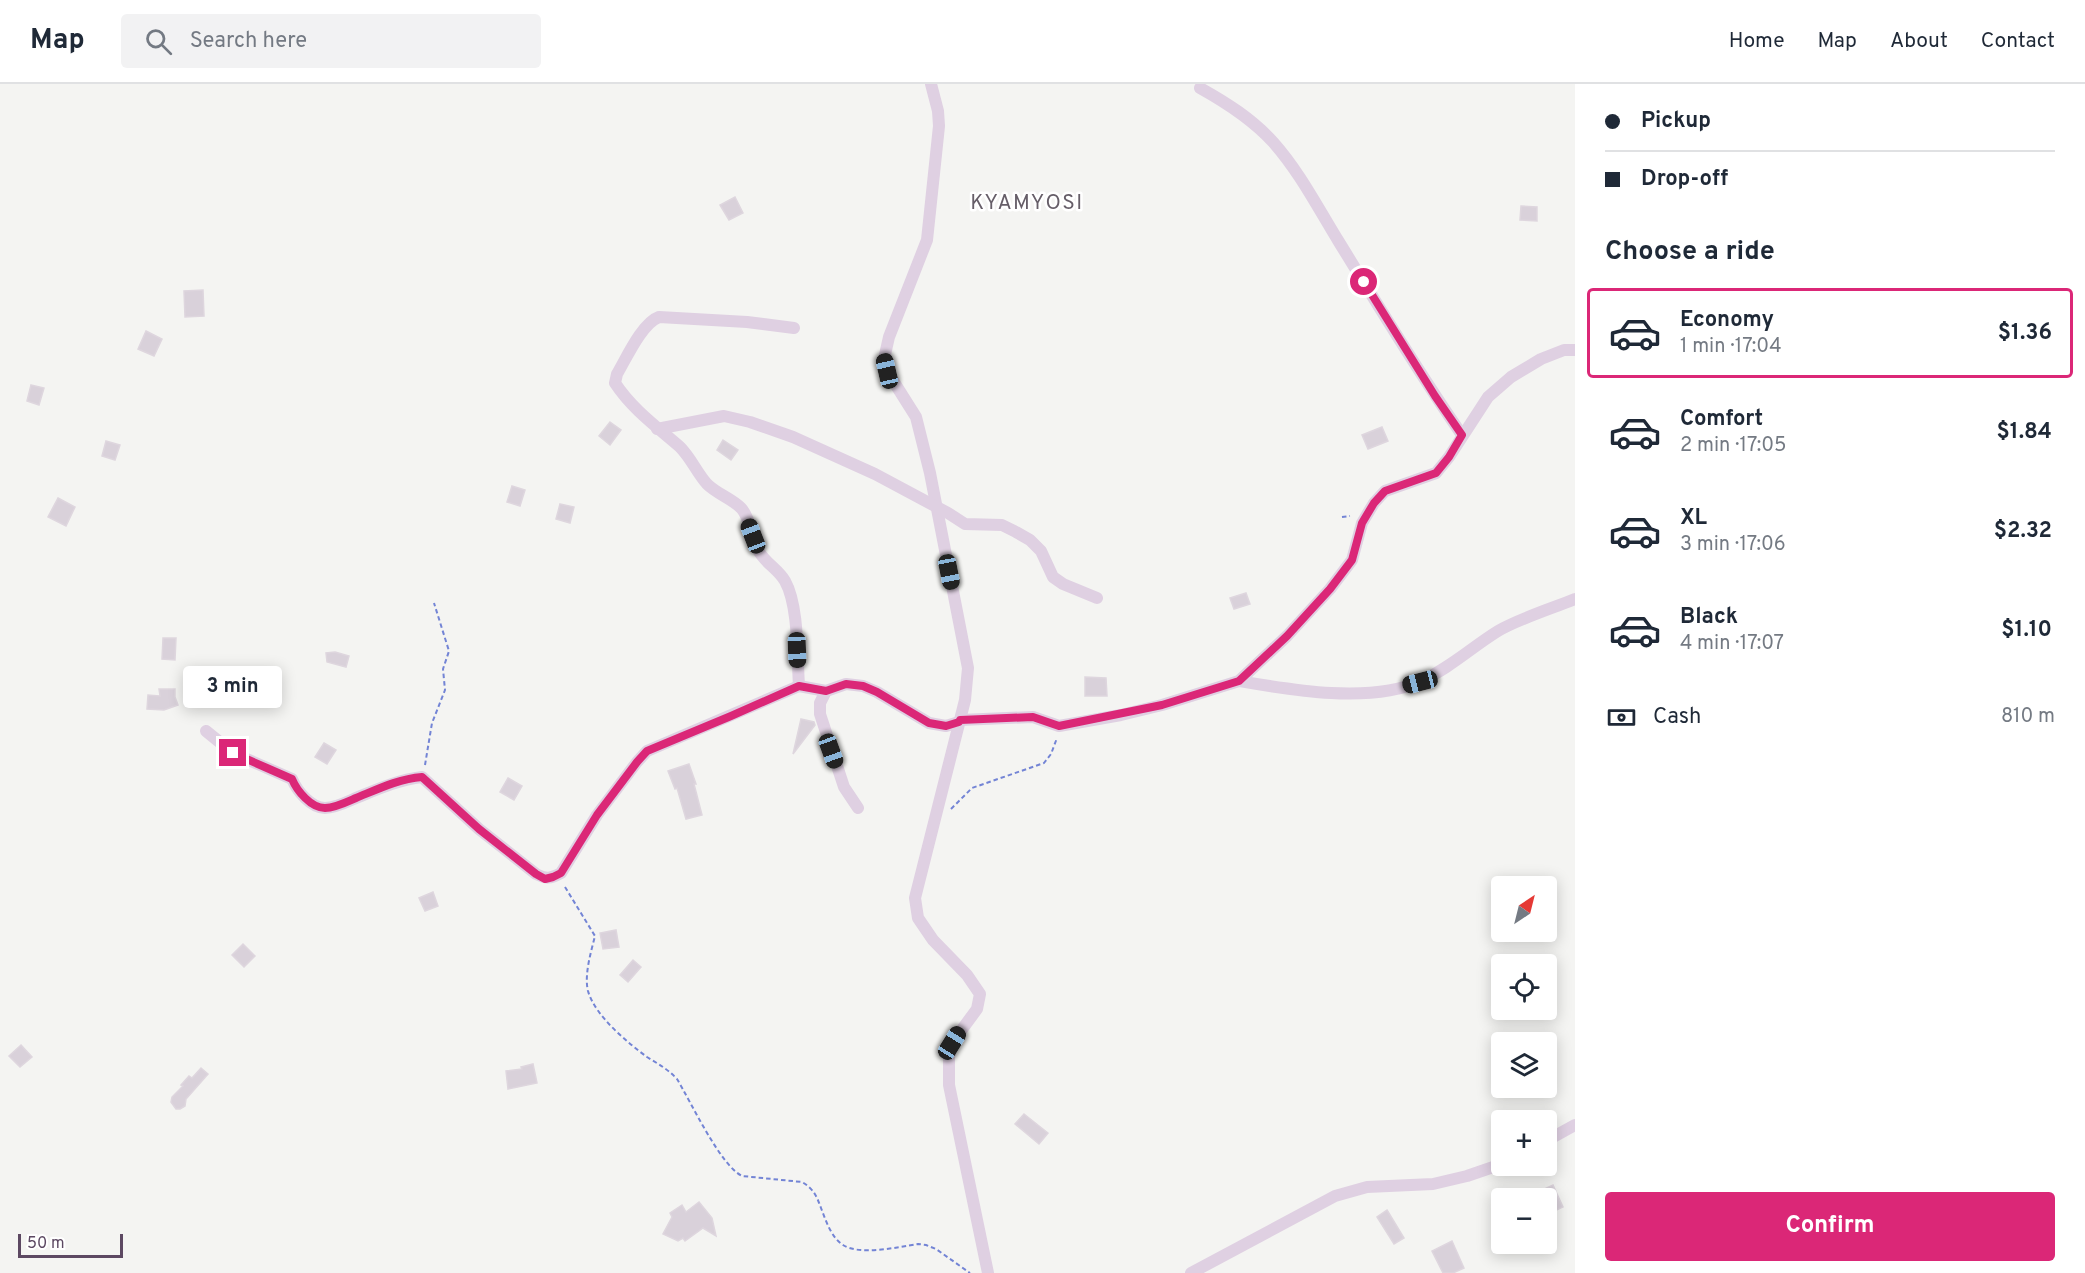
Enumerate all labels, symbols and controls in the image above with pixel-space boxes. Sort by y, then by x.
search box [121,14,541,68]
text: Map [30,23,85,59]
icon: search [142,25,175,58]
text: Search here [190,28,307,55]
text: Home [1729,28,1785,55]
text: Map [1818,28,1857,55]
text: About [1890,28,1948,55]
text: Contact [1981,28,2055,55]
text: Pickup [1641,108,1711,135]
text: Drop-off [1641,166,1728,193]
district label: KYAMYOSI [970,190,1084,217]
text: Choose a ride [1605,235,1775,269]
route start [1350,268,1377,295]
icon: car [1608,306,1662,360]
text: Economy [1680,307,1774,334]
text: $1.36 [1998,320,2052,347]
text: 1 min · 17:04 [1680,334,1782,360]
car [874,351,900,391]
icon: car [1608,405,1662,459]
text: Comfort [1680,406,1763,433]
text: $1.84 [1996,419,2052,446]
text: 2 min · 17:05 [1680,433,1786,459]
icon: car [1608,504,1662,558]
text: XL [1680,505,1707,532]
car [738,516,768,556]
text: $2.32 [1994,518,2052,545]
text: 3 min · 17:06 [1680,532,1786,558]
car [937,553,961,591]
icon: car [1608,603,1662,657]
text: Black [1680,604,1738,631]
text: $1.10 [2001,617,2052,644]
text: 4 min · 17:07 [1680,631,1784,657]
car [787,632,807,668]
callout: 3 min [184,666,282,708]
car [1400,669,1440,695]
text: 3 min [206,674,259,700]
icon: cash [1605,701,1638,734]
text: Cash [1653,704,1702,731]
text: 810 m [2001,704,2055,730]
car [816,731,846,771]
route end [219,739,246,766]
north arrow [1491,876,1557,942]
map controls [1491,876,1557,1254]
button: locate [1491,954,1557,1020]
car [935,1023,969,1063]
button: layers [1491,1032,1557,1098]
button: + [1491,1110,1557,1176]
button: − [1491,1188,1557,1254]
button: Confirm [1605,1192,2055,1261]
scale bar [18,1231,123,1258]
text: 50 m [27,1234,65,1254]

